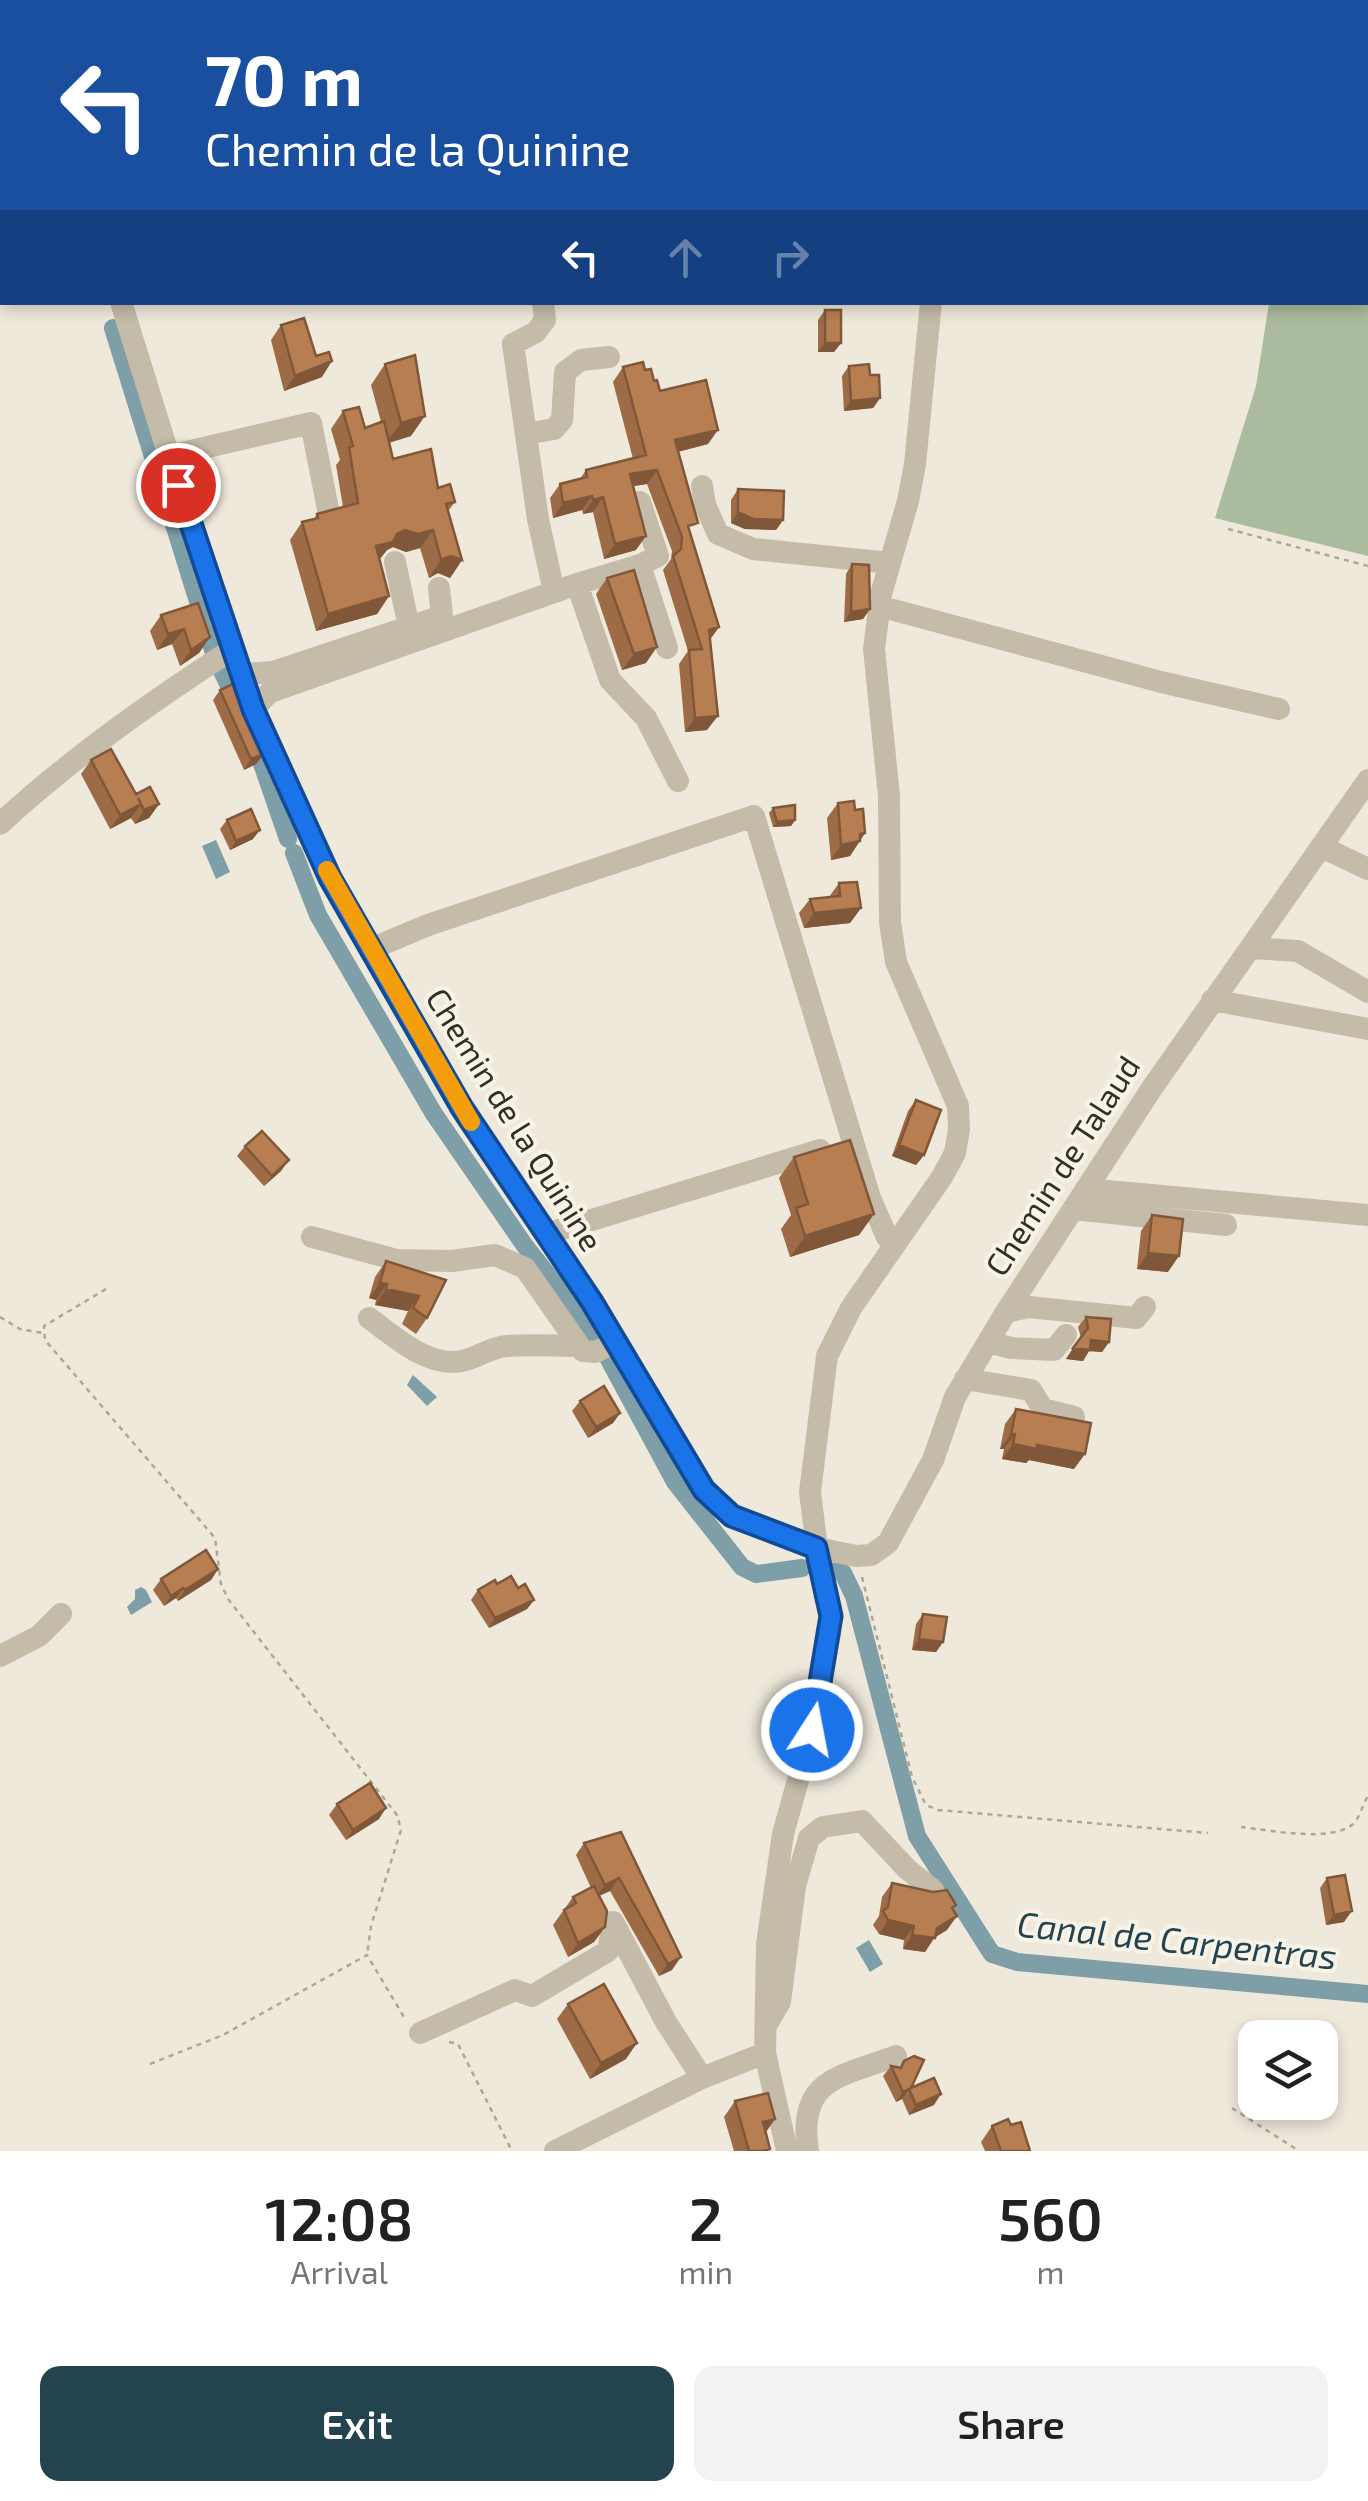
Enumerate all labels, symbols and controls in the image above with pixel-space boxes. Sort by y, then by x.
text: 70 m [205,36,363,120]
icon: left [40,40,170,170]
text: Chemin de la Quinine [205,121,630,175]
icon: left [553,230,608,285]
icon: ahead [658,230,713,285]
icon: right [763,230,818,285]
pin [136,443,221,528]
icon: arrive [151,458,206,513]
street label: Chemin de la Quinine [419,981,612,1258]
street label: Chemin de Talaud [976,1048,1147,1282]
position arrow [760,1678,864,1782]
water label: Canal de Carpentras [1015,1901,1339,1977]
map controls [1238,2020,1338,2120]
button: layers [1238,2020,1338,2120]
text: 12:08 [265,2181,414,2253]
text: 2 [689,2181,723,2253]
text: 560 [998,2181,1103,2253]
text: Arrival [291,2252,388,2290]
text: min [679,2252,733,2290]
text: m [1037,2252,1065,2290]
button: Exit [40,2366,674,2481]
button: Share [694,2366,1328,2481]

